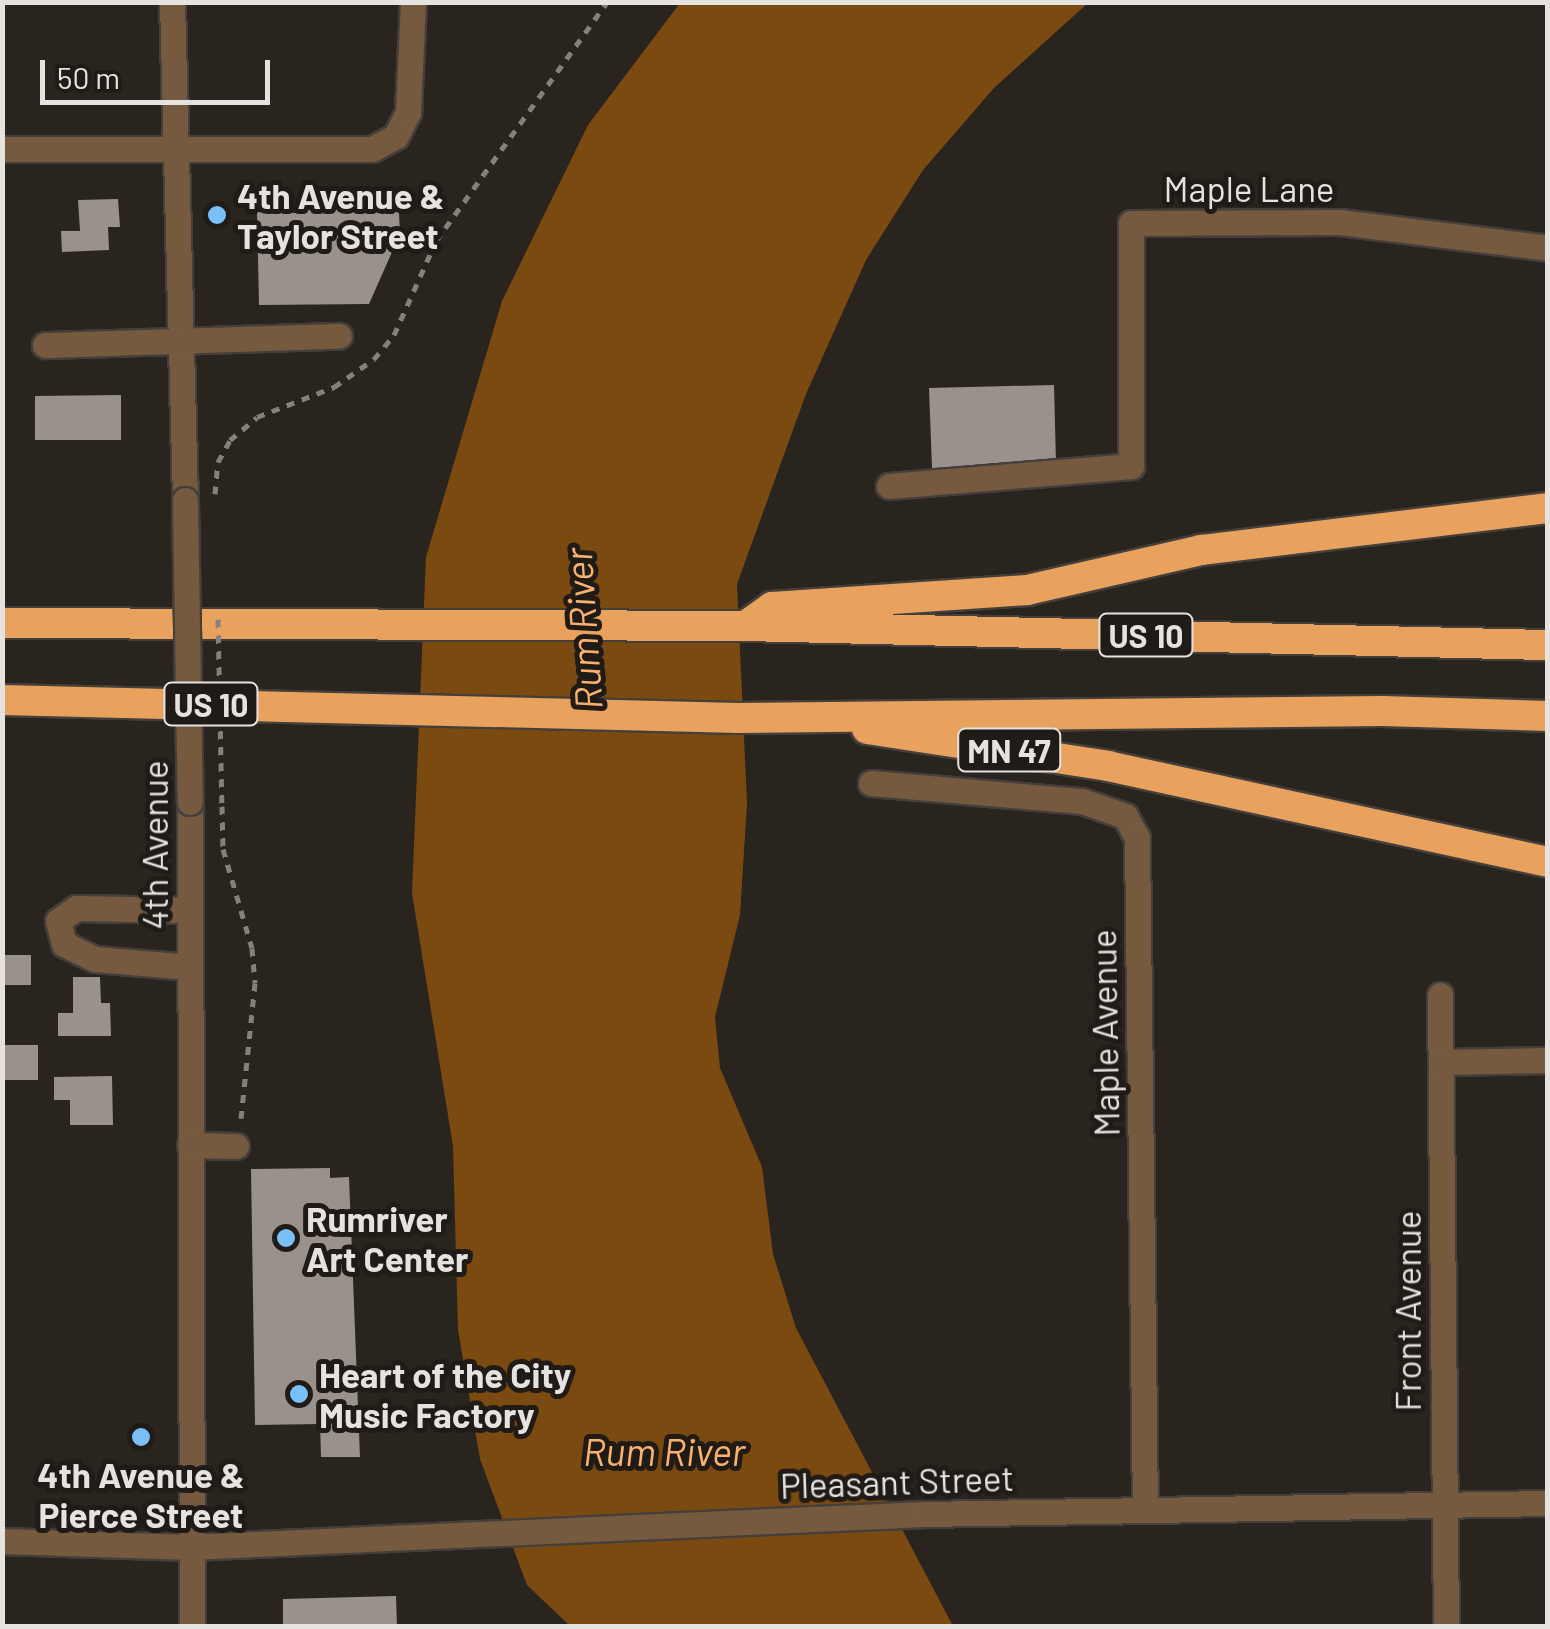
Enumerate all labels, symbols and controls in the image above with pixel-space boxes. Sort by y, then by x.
scale bar [45,40,275,102]
text: 50 m [57,59,120,95]
street label: Maple Lane [1164,167,1334,209]
place label: 4th Avenue & Taylor Street [237,174,444,256]
marker: 4th Avenue & Taylor Street [206,204,228,226]
water label: Rum River [555,547,611,711]
road number: US 10 [1096,608,1196,662]
road number: US 10 [161,677,261,731]
road number: MN 47 [956,723,1062,777]
street label: 4th Avenue [133,760,175,930]
street label: Maple Avenue [1081,929,1127,1137]
place label: Rumriver Art Center [306,1197,468,1279]
street label: Front Avenue [1386,1211,1428,1411]
marker: Rumriver Art Center [275,1227,297,1249]
place label: Heart of the City Music Factory [319,1353,571,1435]
marker: Heart of the City Music Factory [288,1383,310,1405]
marker: 4th Avenue & Pierce Street [130,1426,152,1448]
water label: Rum River [583,1429,745,1475]
place label: 4th Avenue & Pierce Street [37,1453,245,1535]
street label: Pleasant Street [779,1456,1015,1506]

